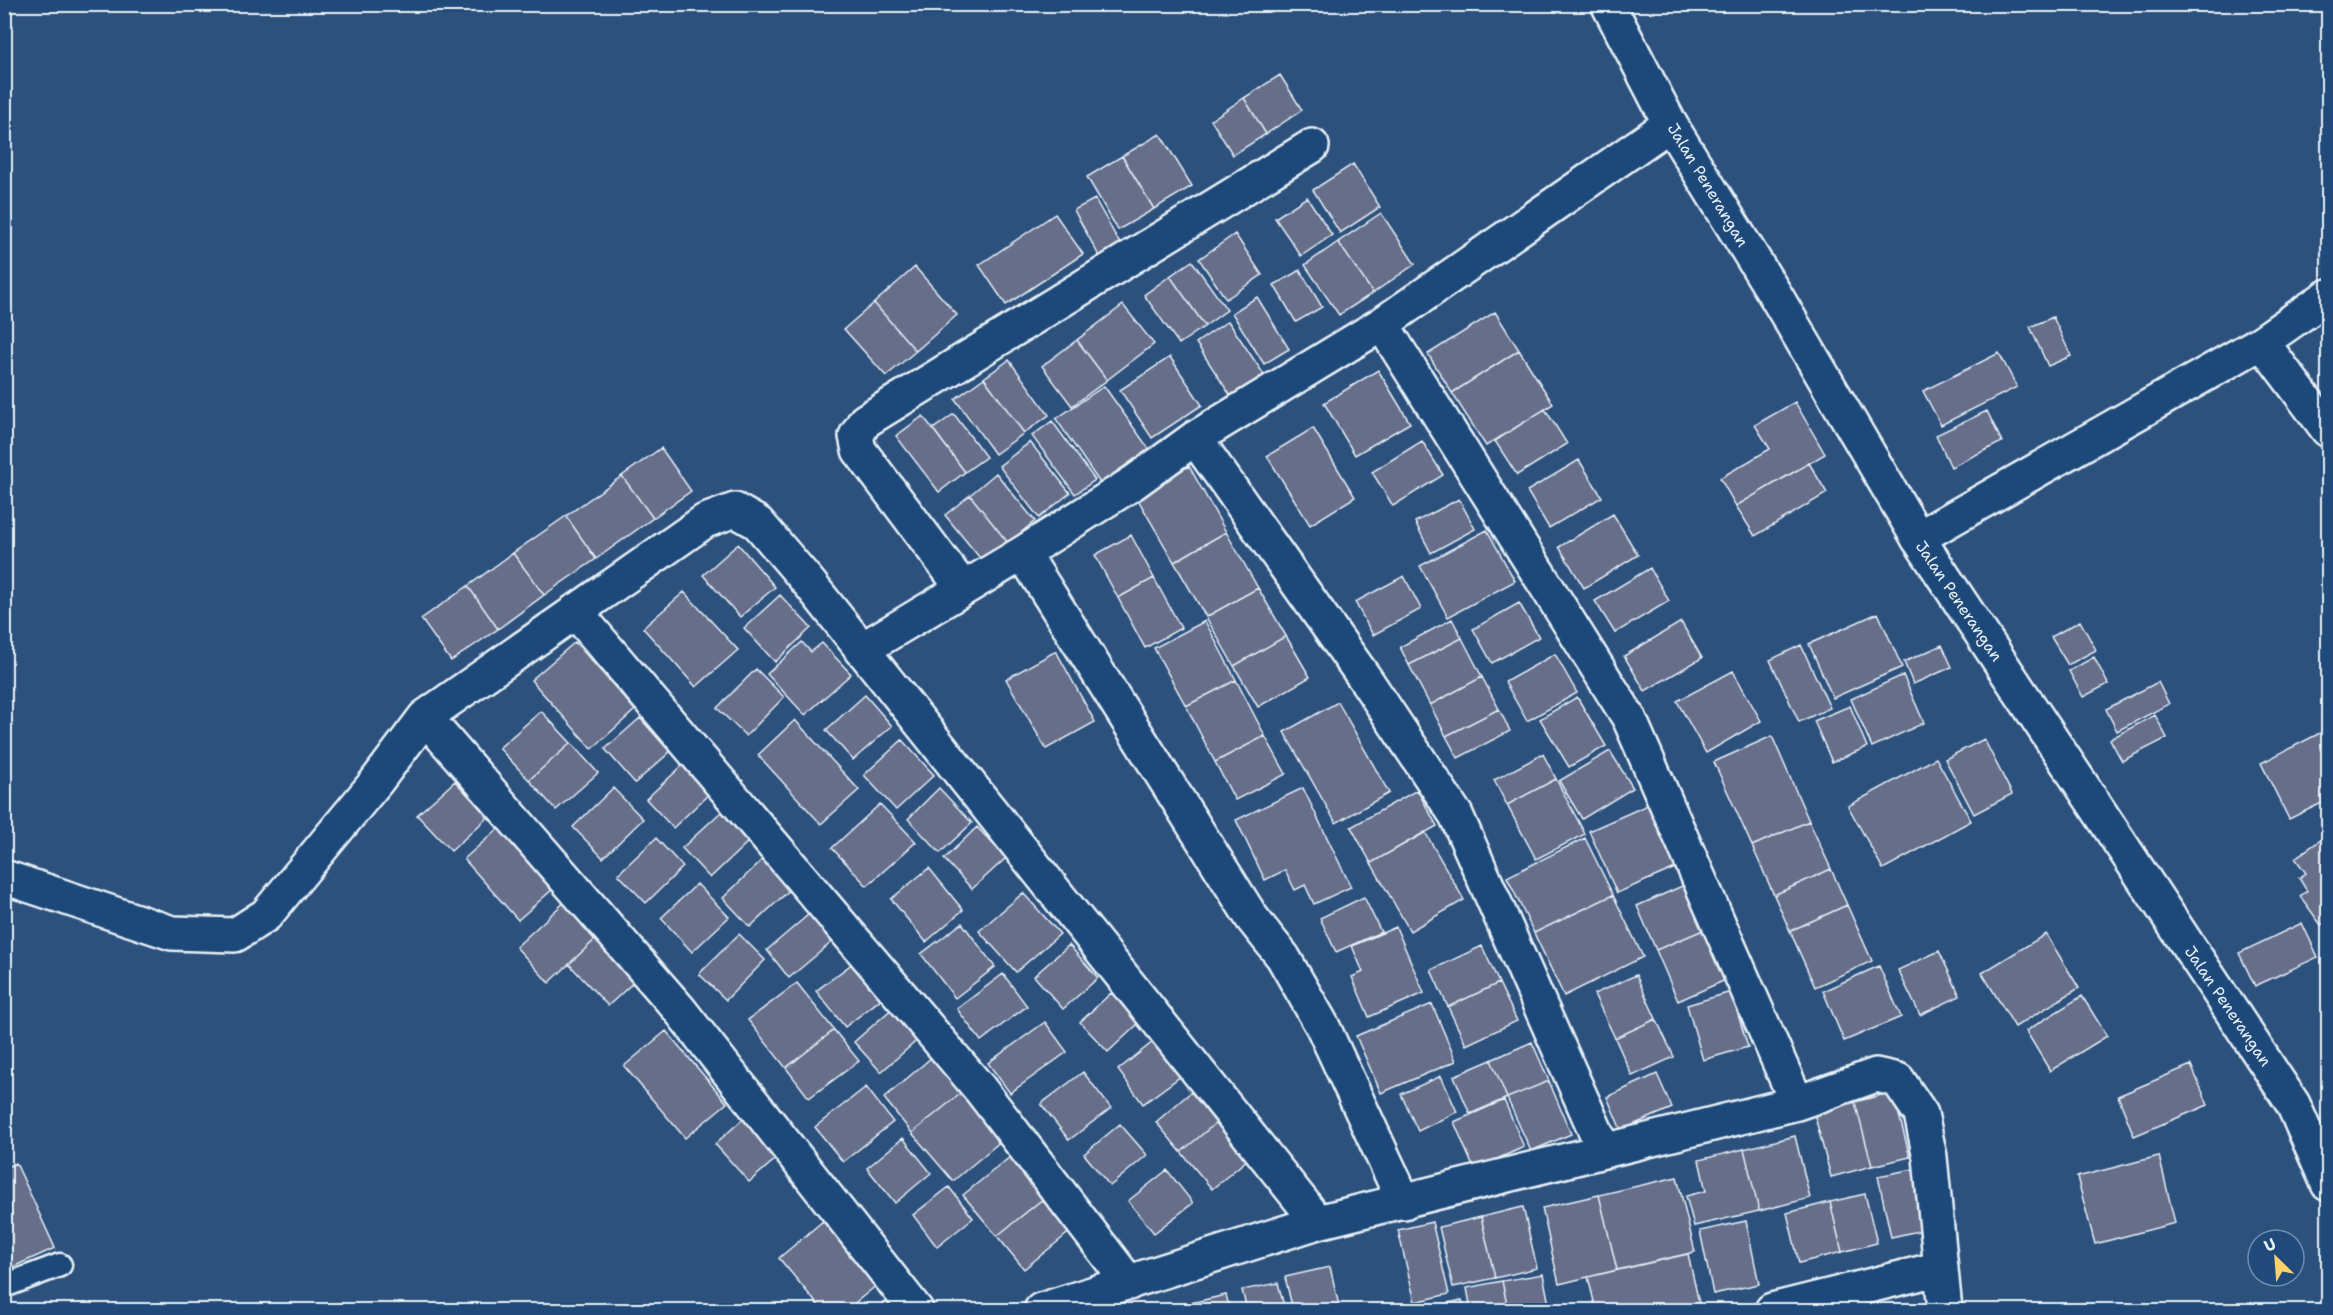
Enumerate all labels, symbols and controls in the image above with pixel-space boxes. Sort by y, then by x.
street label: Jalan Penerangan [1663,119,1753,251]
street label: Jalan Penerangan [1911,537,2007,665]
street label: Jalan Penerangan [2180,942,2276,1070]
north arrow [2246,1228,2306,1288]
text: U [2260,1233,2279,1257]

